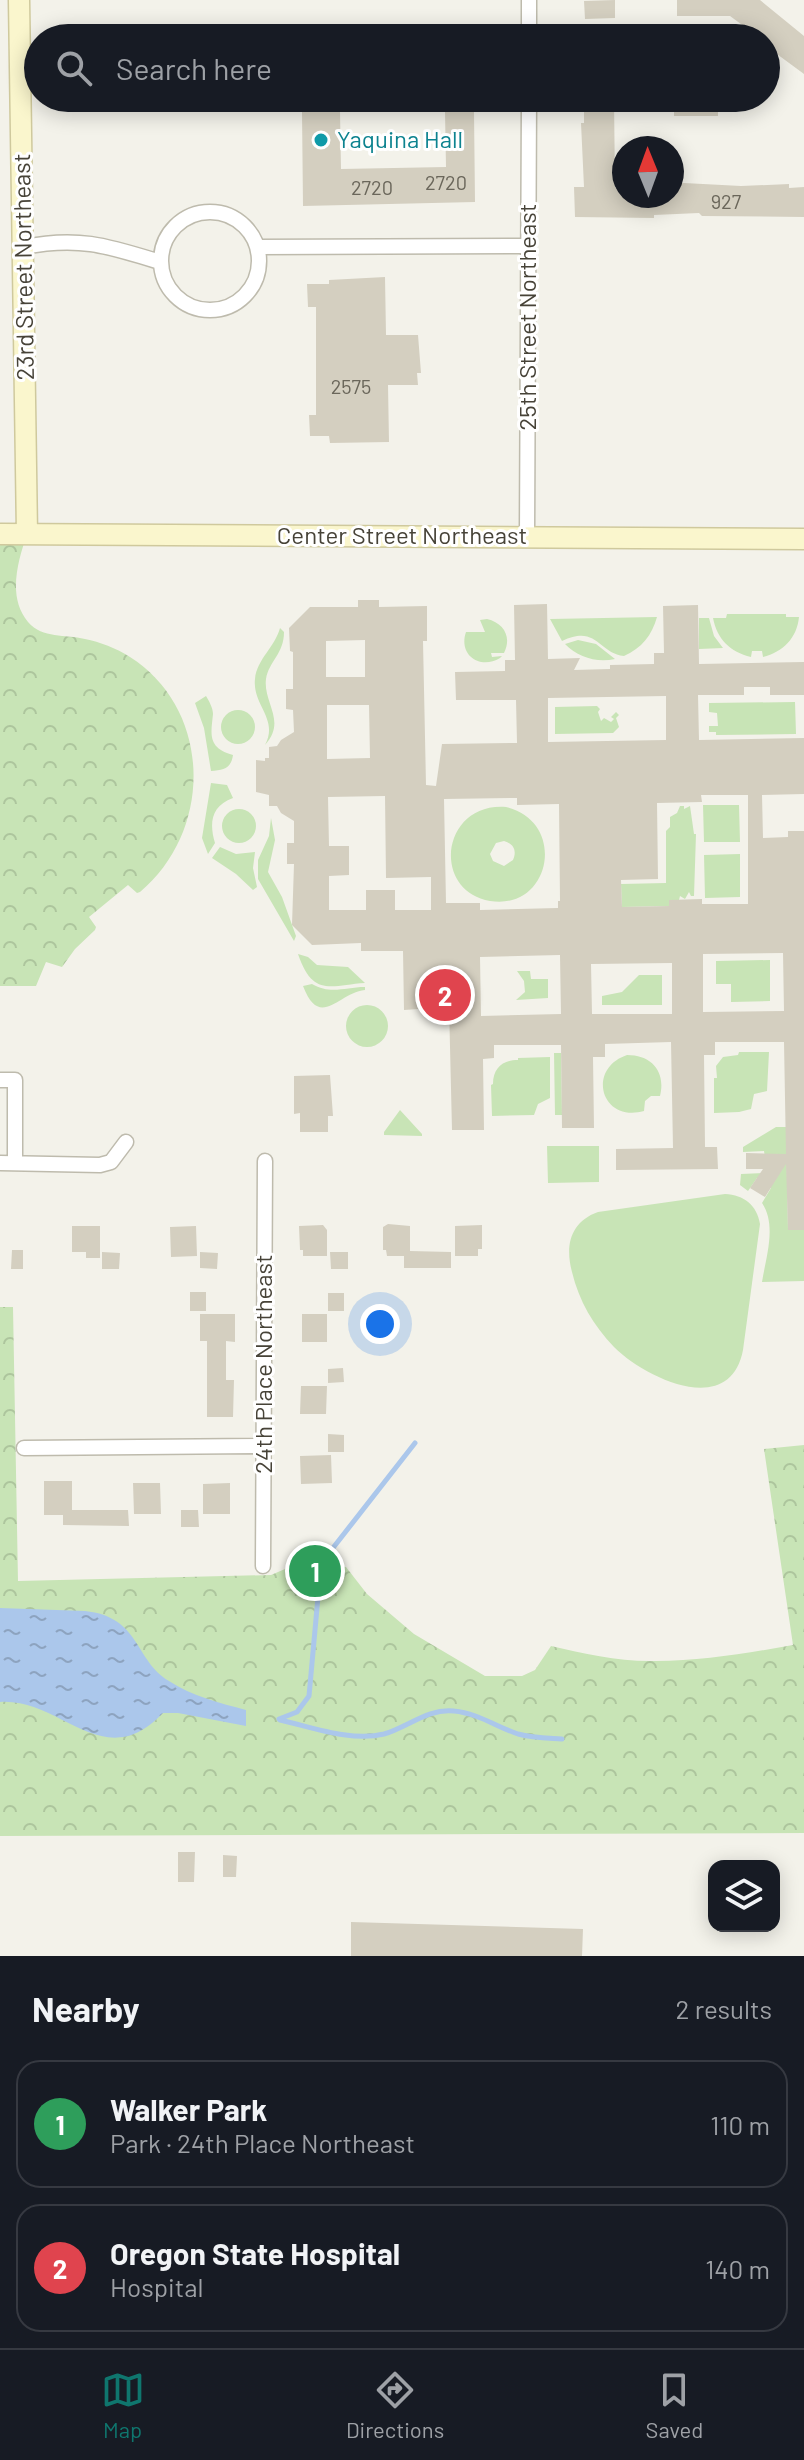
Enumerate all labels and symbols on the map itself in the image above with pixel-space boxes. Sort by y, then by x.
place label: Yaquina Hall [337,124,463,153]
marker: Yaquina Hall [312,131,330,149]
north arrow [612,136,684,208]
street label: 23rd Street Northeast [6,153,39,381]
house number: 2720 [425,170,467,194]
house number: 2720 [351,175,393,199]
house number: 927 [711,189,742,213]
street label: 25th Street Northeast [512,203,541,431]
house number: 2575 [331,374,371,398]
street label: Center Street Northeast [277,520,527,549]
pin: 2 [419,965,471,1025]
street label: 24th Place Northeast [248,1254,277,1474]
your location [360,1304,400,1344]
pin: 1 [289,1541,341,1601]

